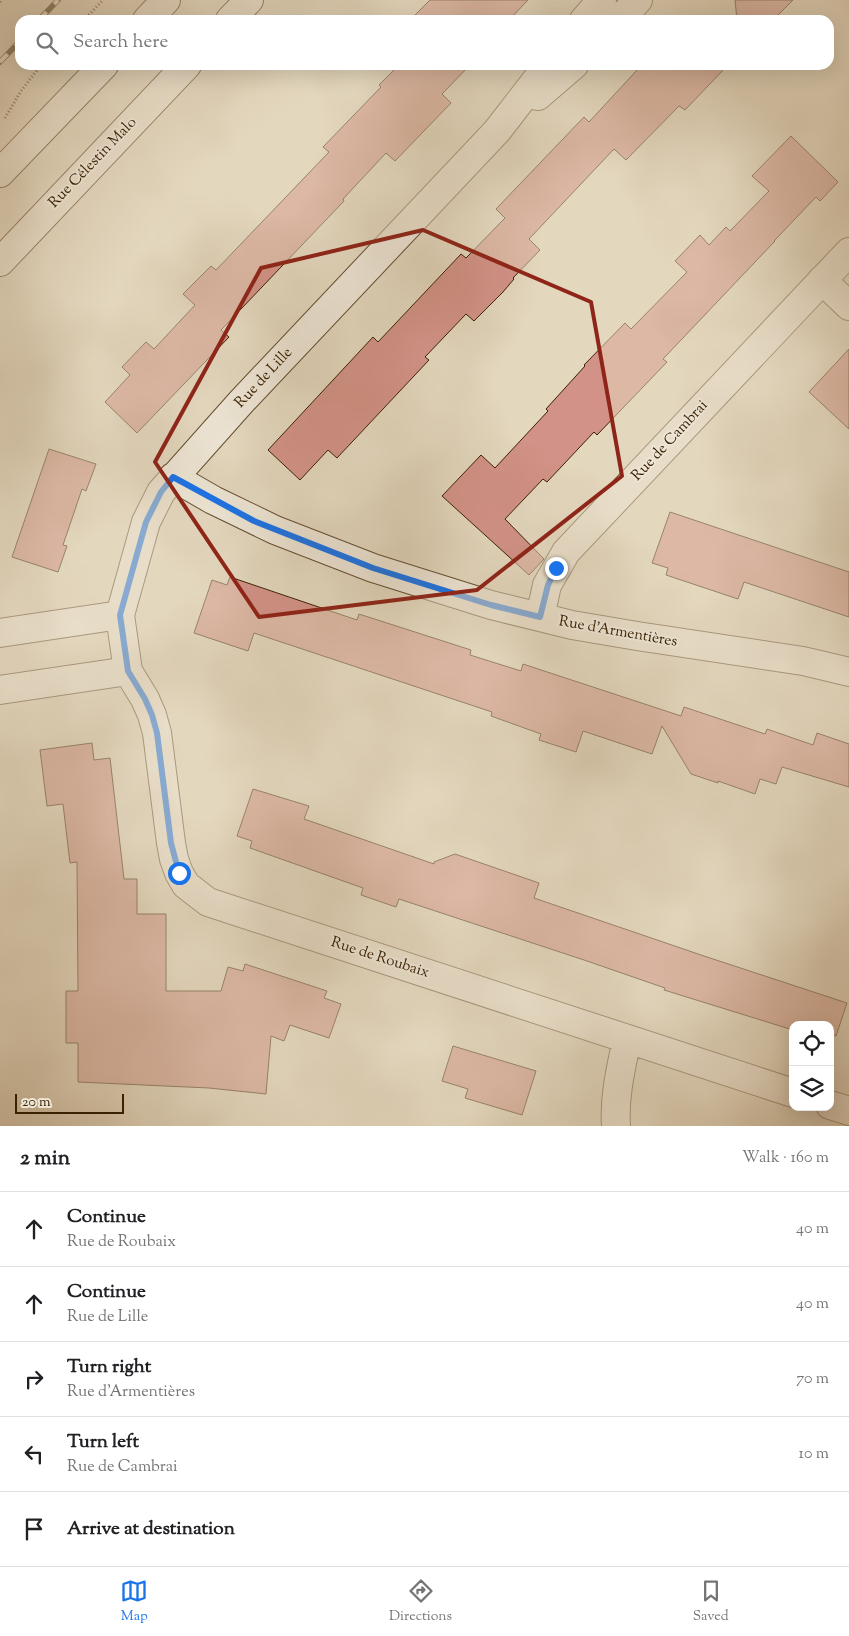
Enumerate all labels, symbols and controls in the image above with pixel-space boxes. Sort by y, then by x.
search box [15,15,834,70]
icon: search [33,29,61,57]
text: Search here [73,29,168,56]
street label: Rue Célestin Malo [44,113,142,213]
street label: Rue de Lille [230,343,298,413]
street label: Rue de Cambrai [627,396,713,486]
route end [545,557,568,580]
street label: Rue d'Armentières [557,611,679,653]
route start [168,862,191,885]
street label: Rue de Roubaix [328,932,432,984]
map controls [789,1021,834,1111]
button: locate [789,1021,834,1066]
button: layers [789,1066,834,1111]
scale bar [15,1091,124,1114]
text: 20 m [22,1093,51,1113]
text: 2 min [20,1144,70,1174]
text: Walk · 160 m [742,1147,829,1170]
text: Continue [67,1204,146,1231]
icon: ahead [20,1215,48,1243]
text: 40 m [796,1218,829,1241]
text: Rue de Roubaix [67,1231,176,1254]
text: Continue [67,1279,146,1306]
icon: ahead [20,1290,48,1318]
text: 40 m [796,1293,829,1316]
text: Rue de Lille [67,1306,148,1329]
text: Turn right [67,1354,151,1381]
icon: right [20,1365,48,1393]
text: 70 m [796,1368,829,1391]
text: Rue d'Armentières [67,1381,195,1404]
text: Turn left [67,1429,139,1456]
icon: left [20,1440,48,1468]
text: 10 m [799,1443,829,1466]
text: Rue de Cambrai [67,1456,178,1479]
icon: arrive [20,1515,48,1543]
text: Arrive at destination [67,1516,235,1543]
tab: Map [120,1577,148,1627]
tab: Directions [389,1577,452,1627]
tab: Saved [693,1577,729,1627]

